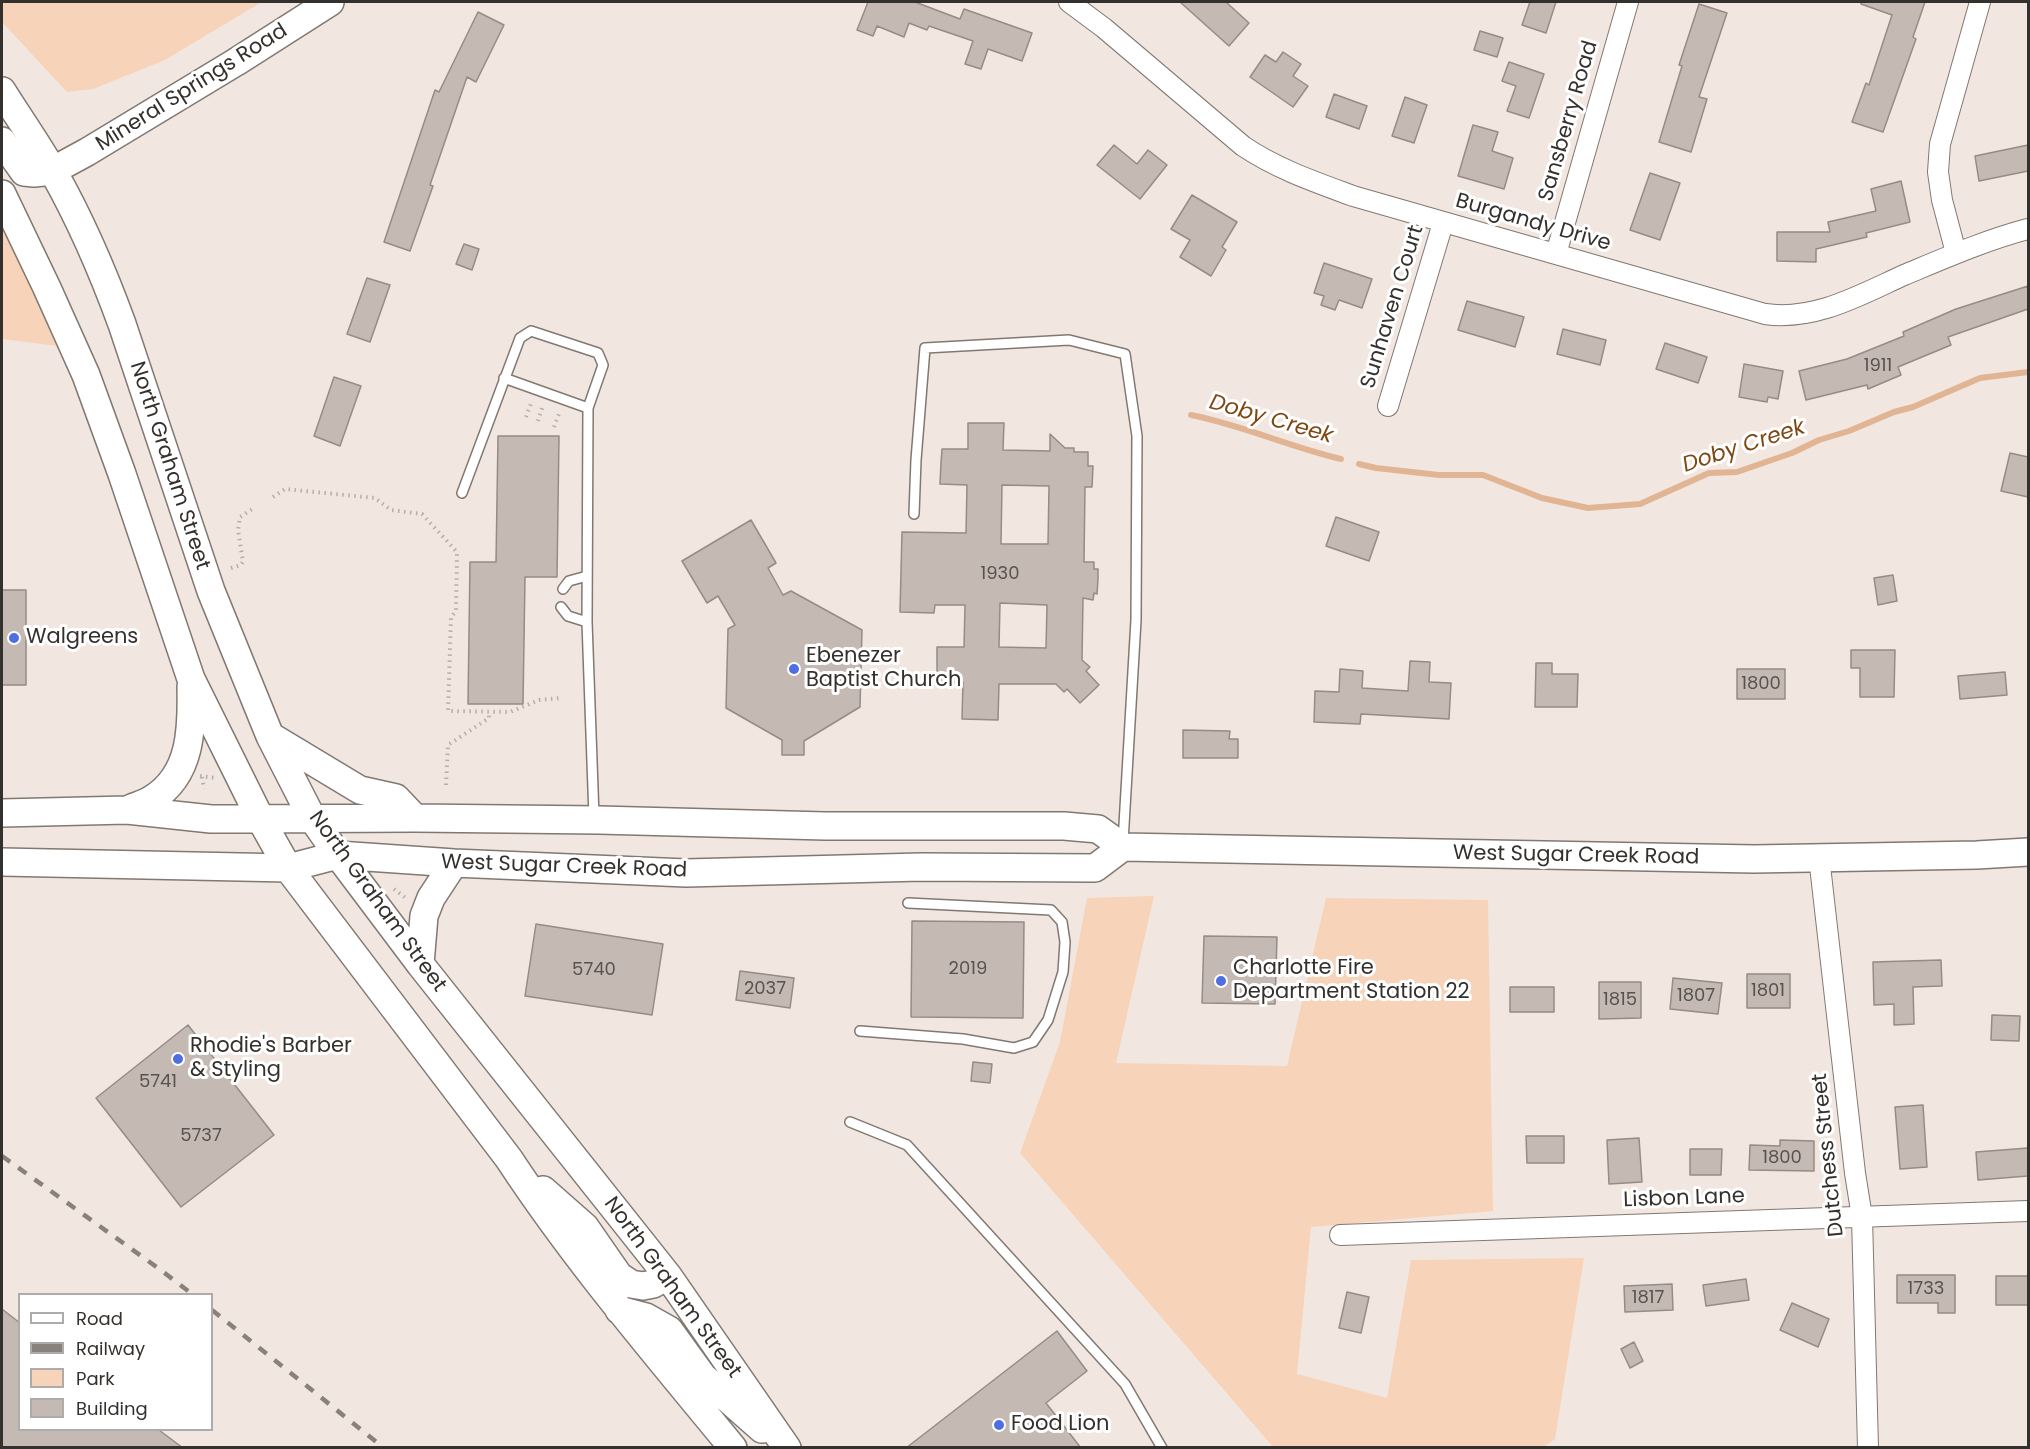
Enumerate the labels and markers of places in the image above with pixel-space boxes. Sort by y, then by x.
place label: Walgreens [26,625,138,651]
marker: Walgreens [7,631,21,645]
place label: Ebenezer Baptist Church [806,644,961,694]
marker: Ebenezer Baptist Church [787,662,801,676]
place label: Charlotte Fire Department Station 22 [1233,956,1470,1006]
marker: Charlotte Fire Department Station 22 [1214,974,1228,988]
place label: Rhodie's Barber & Styling [190,1034,352,1084]
marker: Rhodie's Barber & Styling [171,1052,185,1066]
place label: Food Lion [1011,1412,1109,1438]
marker: Food Lion [992,1418,1006,1432]

